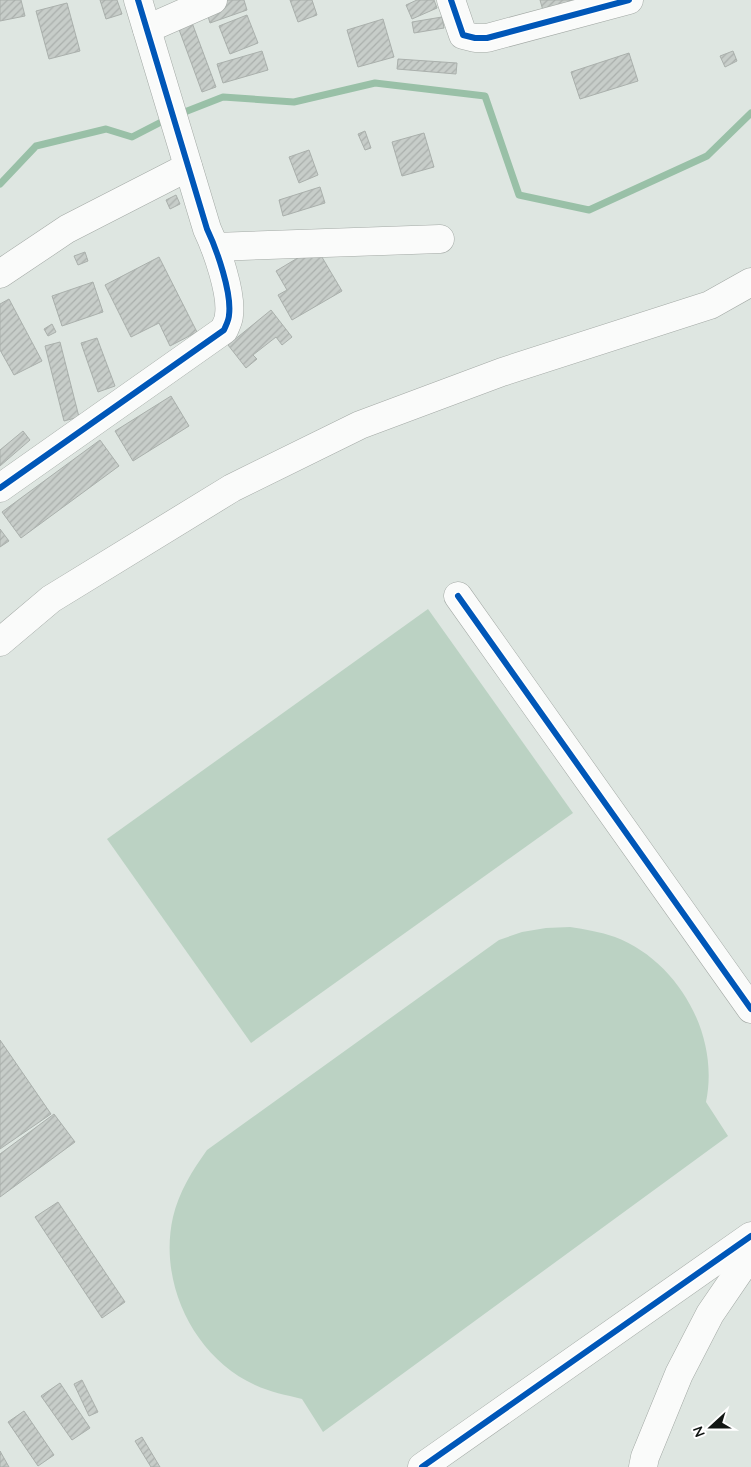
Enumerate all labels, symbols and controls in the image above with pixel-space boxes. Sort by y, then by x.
north arrow [686,1402,736,1452]
text: N [689,1424,709,1440]

